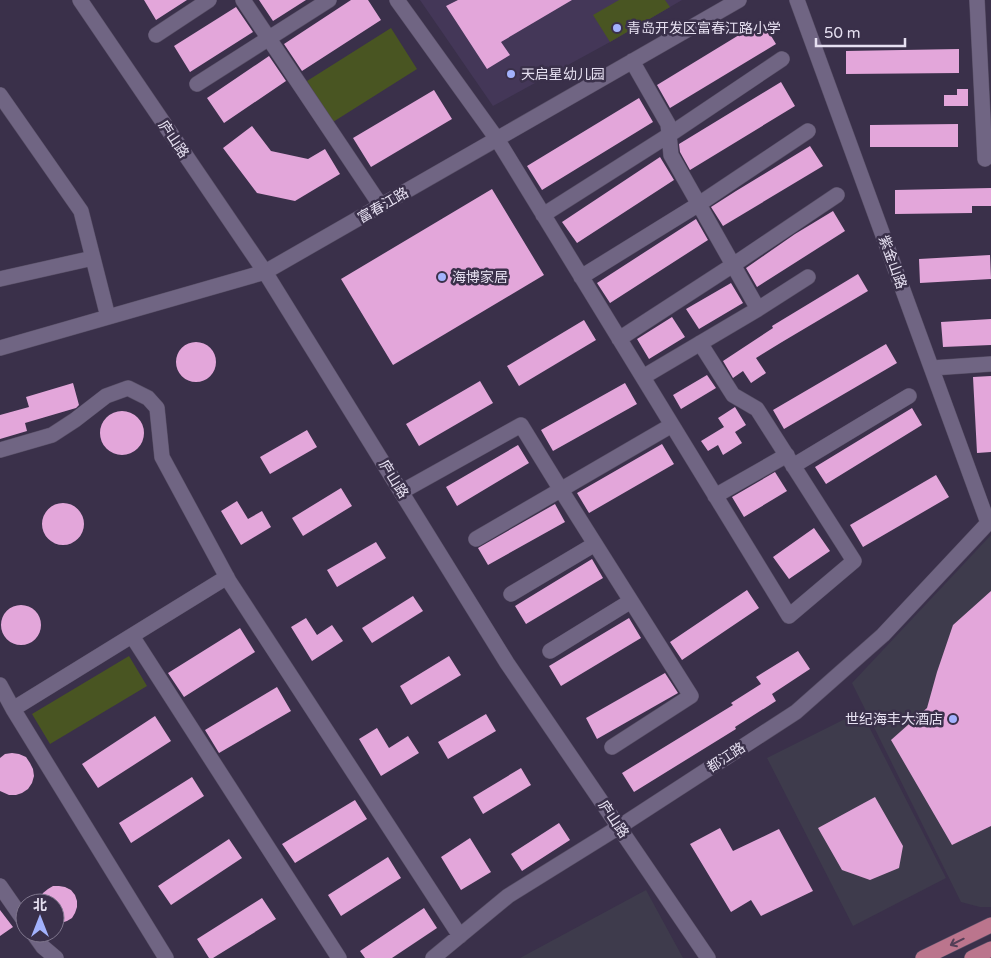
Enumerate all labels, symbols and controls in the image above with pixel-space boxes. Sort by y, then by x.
scale bar [816,15,905,47]
place label: 青岛开发区富春江路小学 [627,20,781,37]
marker: 青岛开发区富春江路小学 [611,22,623,34]
text: 50 m [824,24,861,42]
place label: 天启星幼儿园 [521,66,605,83]
marker: 天启星幼儿园 [505,68,517,80]
street label: 庐山路 [155,117,192,161]
street label: 富春江路 [355,184,412,227]
street label: 紫金山路 [875,233,910,291]
place label: 海博家居 [452,269,508,286]
marker: 海博家居 [436,271,448,283]
street label: 庐山路 [375,457,412,502]
place label: 世纪海丰大酒店 [845,711,943,728]
marker: 世纪海丰大酒店 [947,713,959,725]
street label: 都江路 [704,739,749,776]
street label: 庐山路 [595,797,632,841]
north arrow [15,893,65,943]
text: 北 [33,897,47,914]
one-way arrow [950,937,965,947]

